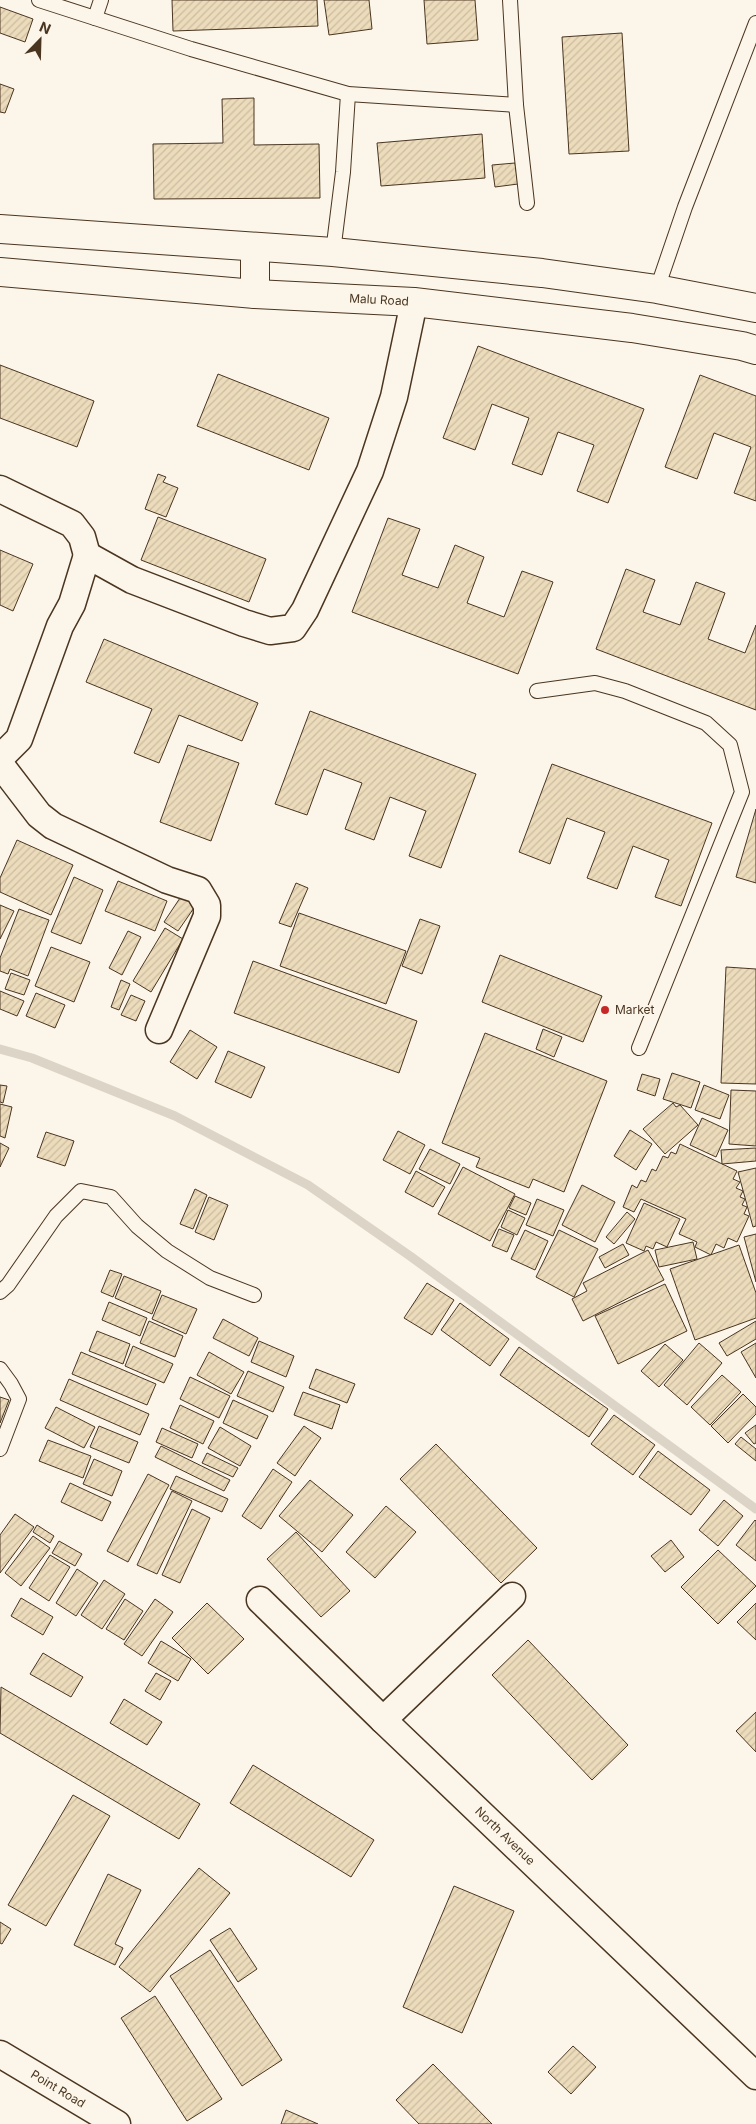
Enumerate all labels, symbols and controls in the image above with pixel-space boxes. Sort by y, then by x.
north arrow [15,15,65,65]
text: N [37,18,54,37]
street label: Malu Road [349,290,409,309]
place label: Market [615,1002,655,1017]
marker: Market [599,1004,611,1016]
street label: North Avenue [472,1803,538,1868]
street label: Point Road [28,2066,88,2111]

